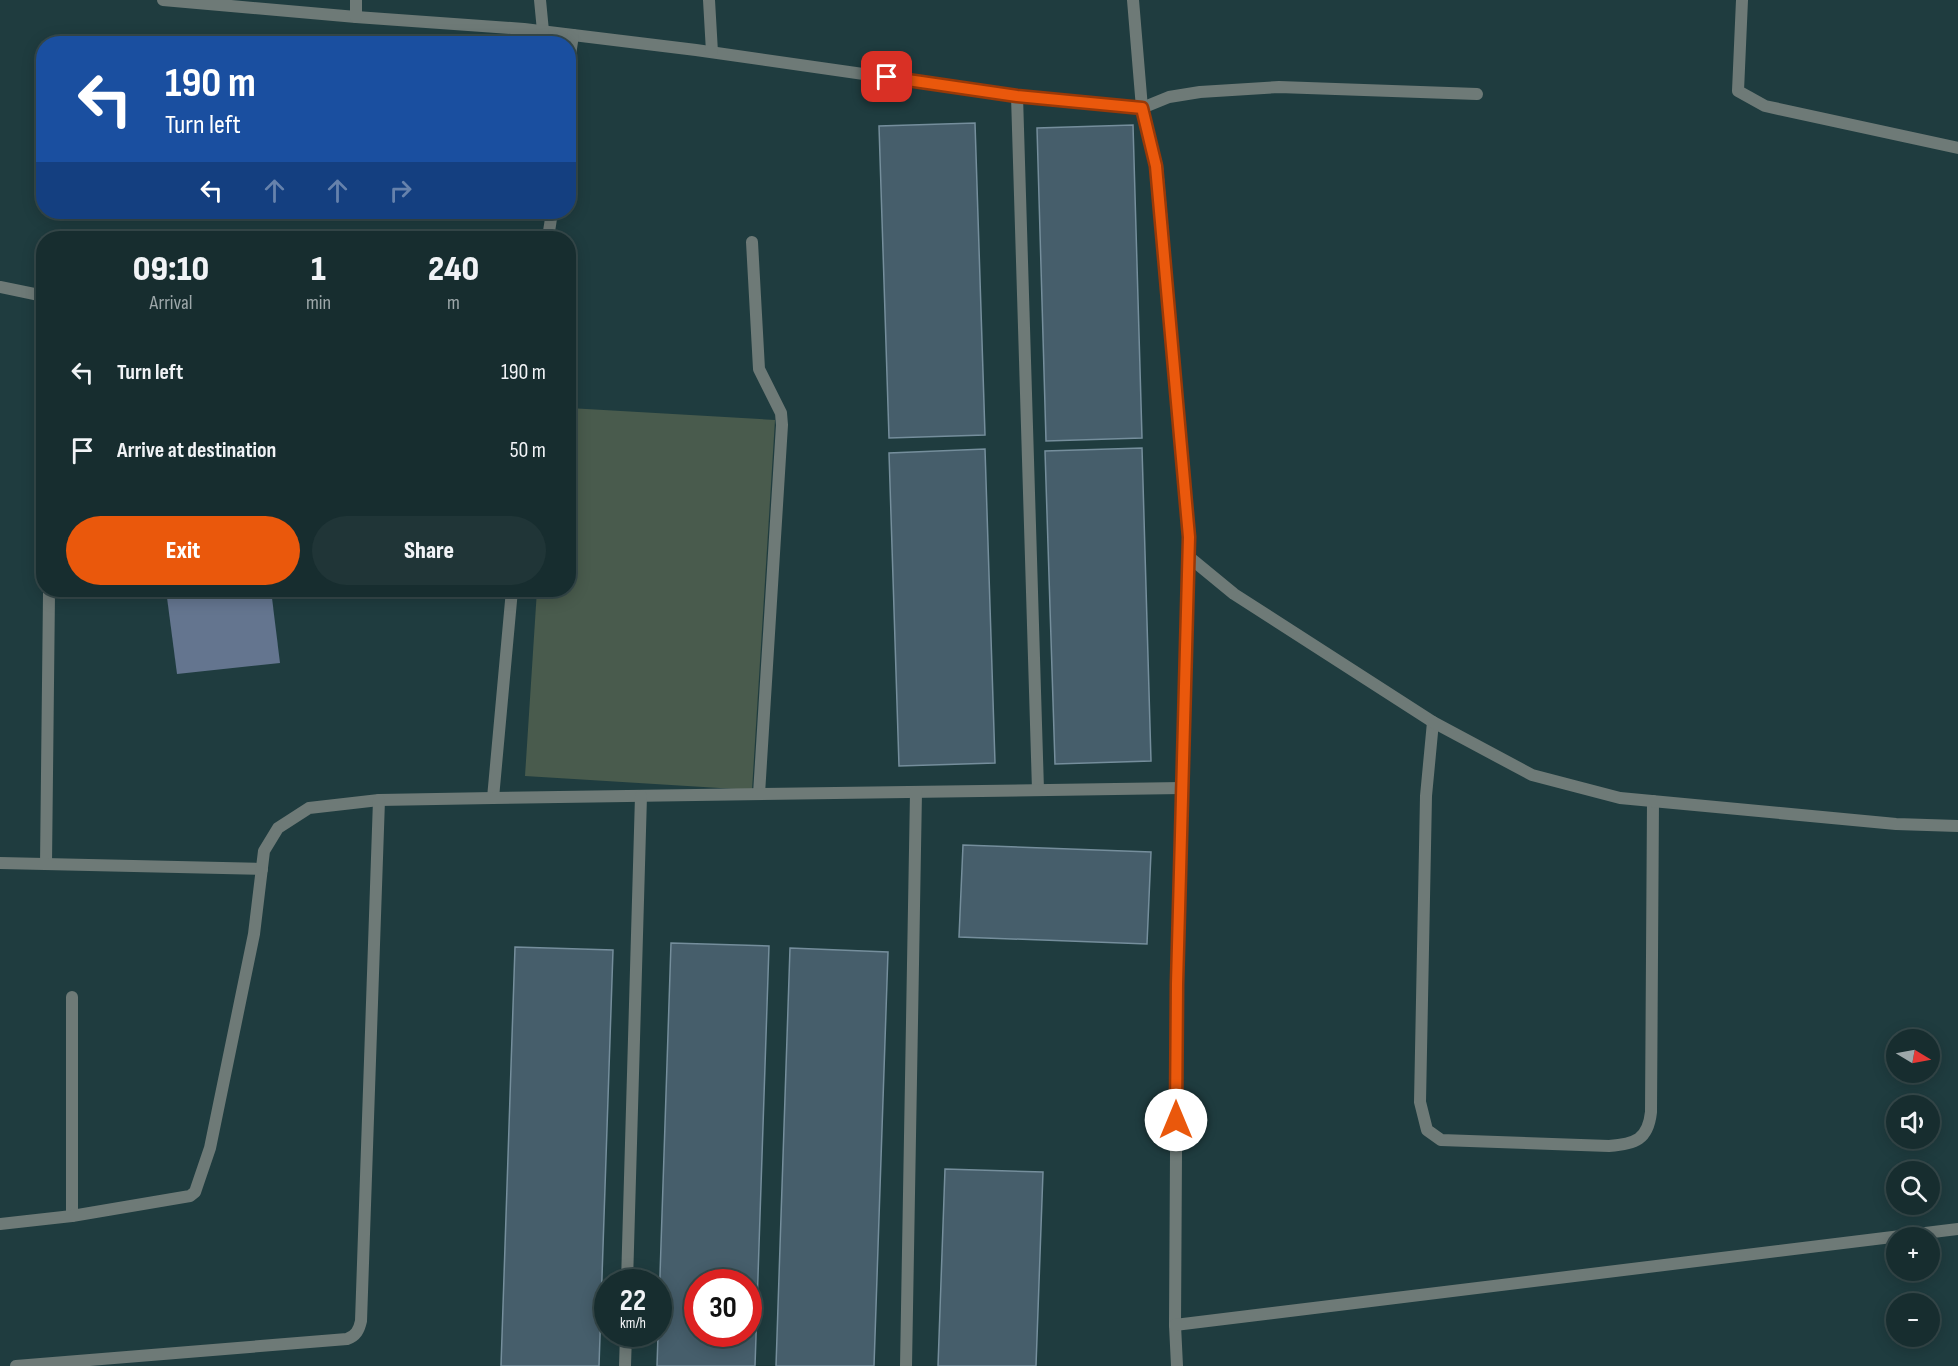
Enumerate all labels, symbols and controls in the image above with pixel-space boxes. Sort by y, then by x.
pin [861,51,912,102]
text: 190 m [165,58,256,109]
icon: left [66,60,144,138]
icon: arrive [870,60,903,93]
text: Turn left [165,109,241,141]
icon: left [195,174,228,207]
icon: ahead [258,174,291,207]
icon: ahead [321,174,354,207]
icon: right [384,174,417,207]
text: 09:10 [133,248,209,291]
text: 1 [311,248,326,291]
text: 240 [428,248,479,291]
text: Arrival [149,291,192,315]
text: min [306,291,331,315]
text: m [447,291,460,315]
icon: left [66,356,99,389]
text: Turn left [117,359,183,386]
text: 190 m [501,359,546,386]
icon: arrive [66,434,99,467]
text: Arrive at destination [117,437,276,464]
text: 50 m [510,437,546,464]
button: Exit [66,516,300,585]
button: Share [312,516,546,585]
north arrow [1886,1029,1940,1083]
map controls [1886,1029,1940,1347]
position arrow [1144,1088,1208,1152]
button: sound [1886,1095,1940,1149]
button: search [1886,1161,1940,1215]
button: + [1886,1227,1940,1281]
speed limit sign: 30 [684,1269,762,1347]
text: 22 [620,1283,646,1319]
button: − [1886,1293,1940,1347]
text: km/h [620,1314,646,1333]

